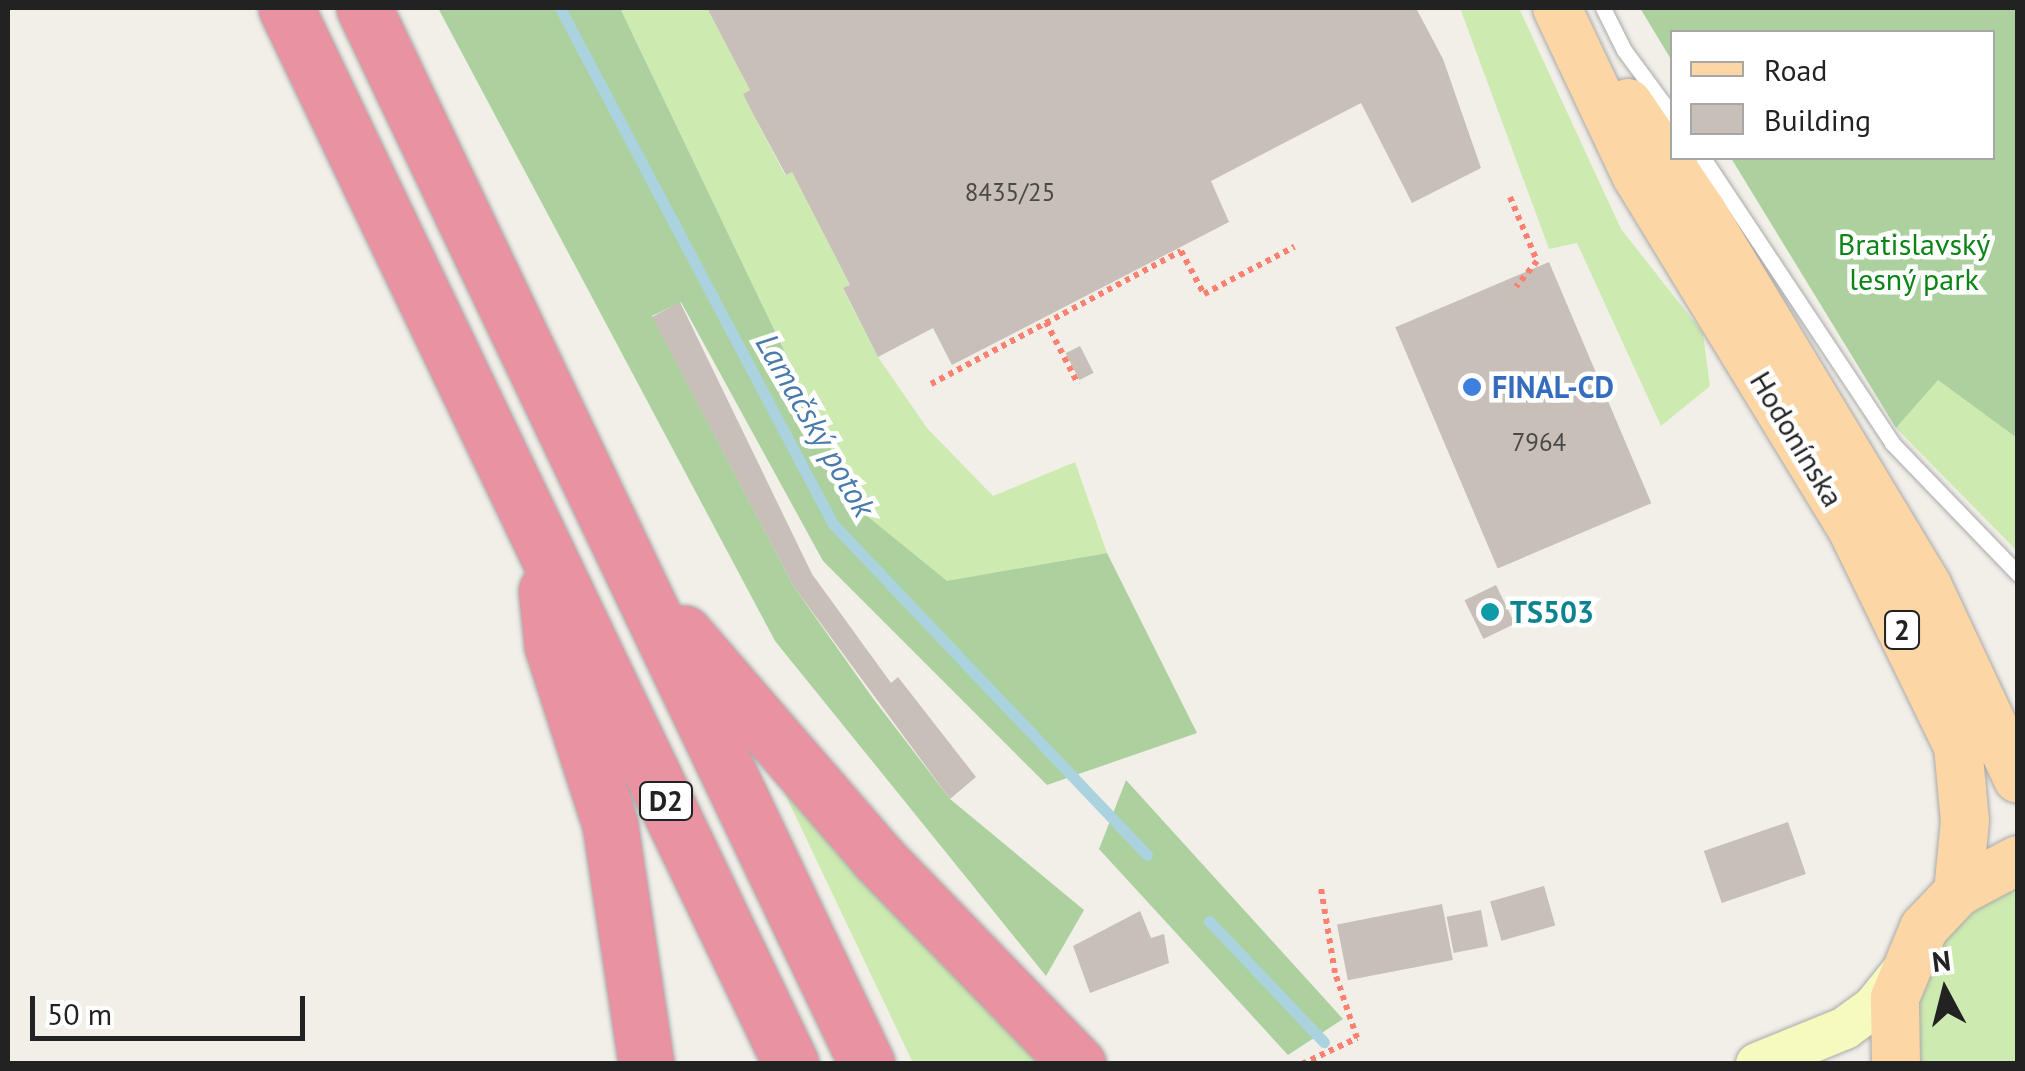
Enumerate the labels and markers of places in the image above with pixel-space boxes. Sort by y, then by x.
place label: FINAL-CD [1492,369,1614,405]
marker: FINAL-CD [1461,376,1483,398]
place label: TS503 [1510,594,1594,630]
marker: TS503 [1479,601,1501,623]

